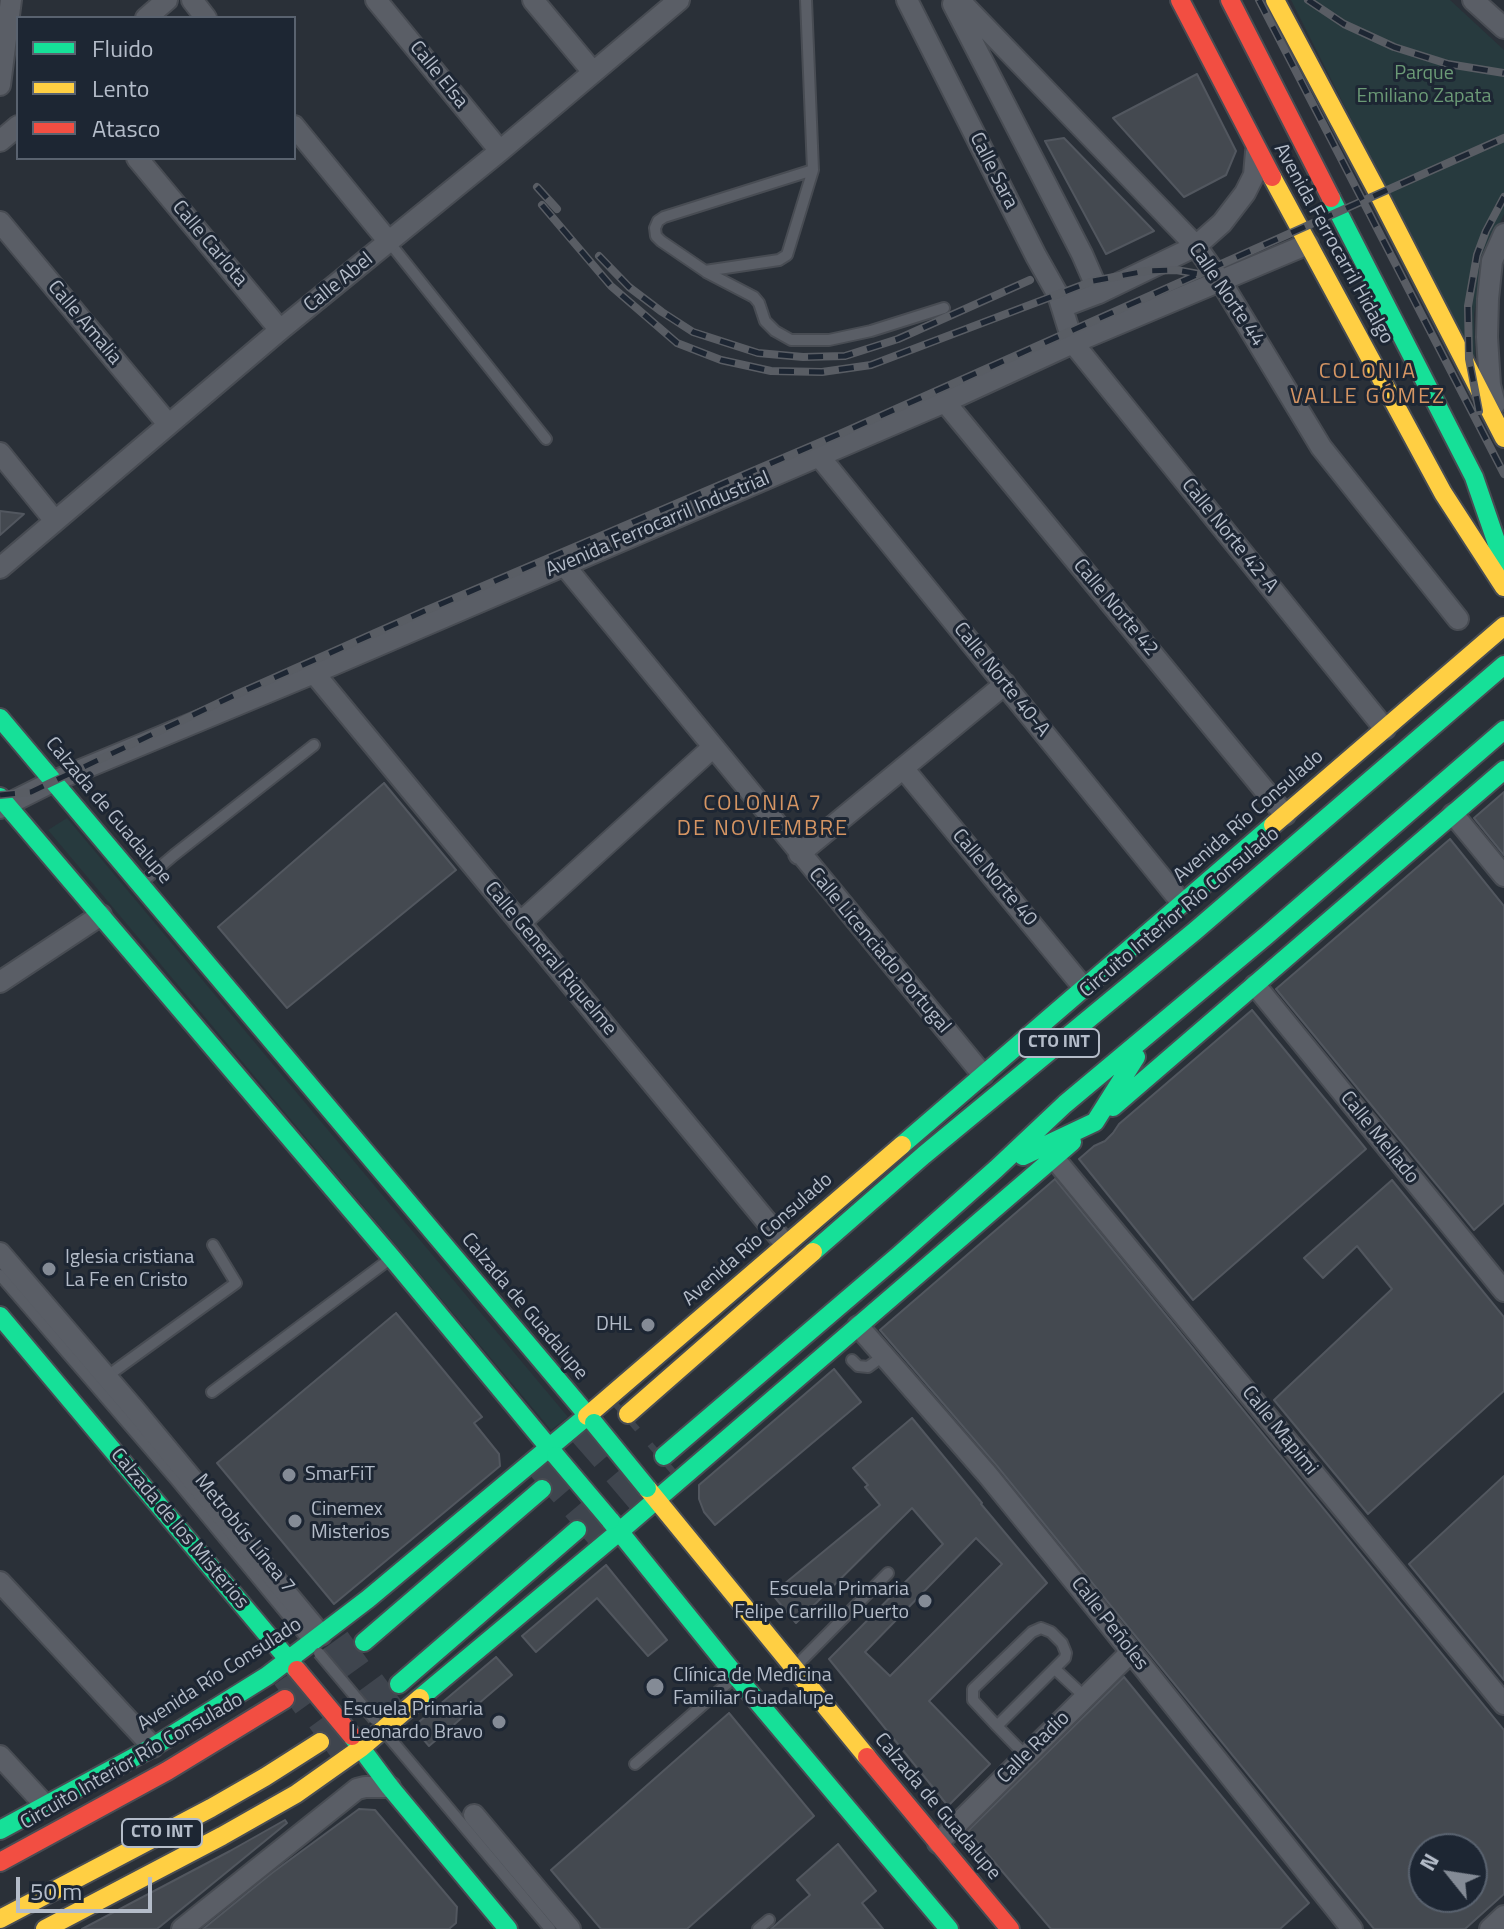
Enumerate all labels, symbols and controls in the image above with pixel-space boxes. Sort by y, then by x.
legend [16,16,296,160]
text: Fluido [92,30,154,66]
street label: Calle Elsa [404,37,472,113]
park label: Parque Emiliano Zapata [1356,62,1492,109]
text: Lento [92,70,149,106]
text: Atasco [92,110,161,146]
street label: Calle Sara [964,129,1022,213]
street label: Avenida Ferrocarril Hidalgo [1268,140,1398,348]
street label: Calle Carlota [166,196,252,292]
street label: Calle Norte 44 [1183,239,1269,351]
street label: Calle Abel [300,248,378,318]
street label: Calle Amalia [42,276,126,370]
district label: COLONIA VALLE GÓMEZ [1290,360,1446,412]
street label: Avenida Ferrocarril Industrial [542,467,774,583]
street label: Calle Norte 42-A [1176,474,1282,598]
street label: Calle Norte 42 [1067,555,1163,661]
street label: Calle Norte 40-A [948,618,1054,742]
street label: Calzada de Guadalupe [40,733,176,889]
street label: Avenida Río Consulado [1169,745,1329,889]
district label: COLONIA 7 DE NOVIEMBRE [677,792,849,844]
street label: Circuito Interior Río Consulado [1075,823,1285,1003]
street label: Calle Norte 40 [946,825,1042,931]
street label: Calle Licenciado Portugal [803,863,955,1039]
street label: Calle General Riquelme [479,877,621,1041]
road number: CTO INT [1019,1029,1099,1057]
street label: Calle Mellado [1334,1087,1424,1189]
street label: Avenida Río Consulado [678,1168,838,1312]
street label: Calzada de Guadalupe [456,1229,592,1385]
place label: Iglesia cristiana La Fe en Cristo [65,1246,194,1293]
marker: Iglesia cristiana La Fe en Cristo [40,1260,58,1278]
place label: DHL [596,1313,632,1337]
marker: DHL [639,1316,657,1334]
street label: Calle Mapimi [1236,1382,1322,1480]
street label: Calzada de los Misterios [105,1444,253,1614]
place label: SmarFiT [305,1463,375,1487]
marker: SmarFiT [280,1466,298,1484]
street label: Metrobús Línea 7 [189,1470,299,1598]
place label: Cinemex Misterios [311,1498,390,1545]
marker: Cinemex Misterios [286,1512,304,1530]
street label: Calle Peñoles [1065,1573,1153,1675]
place label: Escuela Primaria Felipe Carrillo Puerto [734,1578,909,1625]
marker: Escuela Primaria Felipe Carrillo Puerto [916,1592,934,1610]
street label: Avenida Río Consulado [134,1613,306,1737]
place label: Clínica de Medicina Familiar Guadalupe [673,1664,834,1711]
marker: Clínica de Medicina Familiar Guadalupe [644,1676,666,1698]
street label: Circuito Interior Río Consulado [16,1688,248,1836]
place label: Escuela Primaria Leonardo Bravo [343,1698,483,1745]
street label: Calle Radio [993,1707,1075,1789]
marker: Escuela Primaria Leonardo Bravo [490,1713,508,1731]
street label: Calzada de Guadalupe [869,1729,1005,1885]
road number: CTO INT [122,1819,202,1847]
north arrow [1408,1833,1488,1913]
text: N [1410,1847,1447,1877]
scale bar [20,1861,156,1911]
text: 50 m [30,1873,82,1909]

